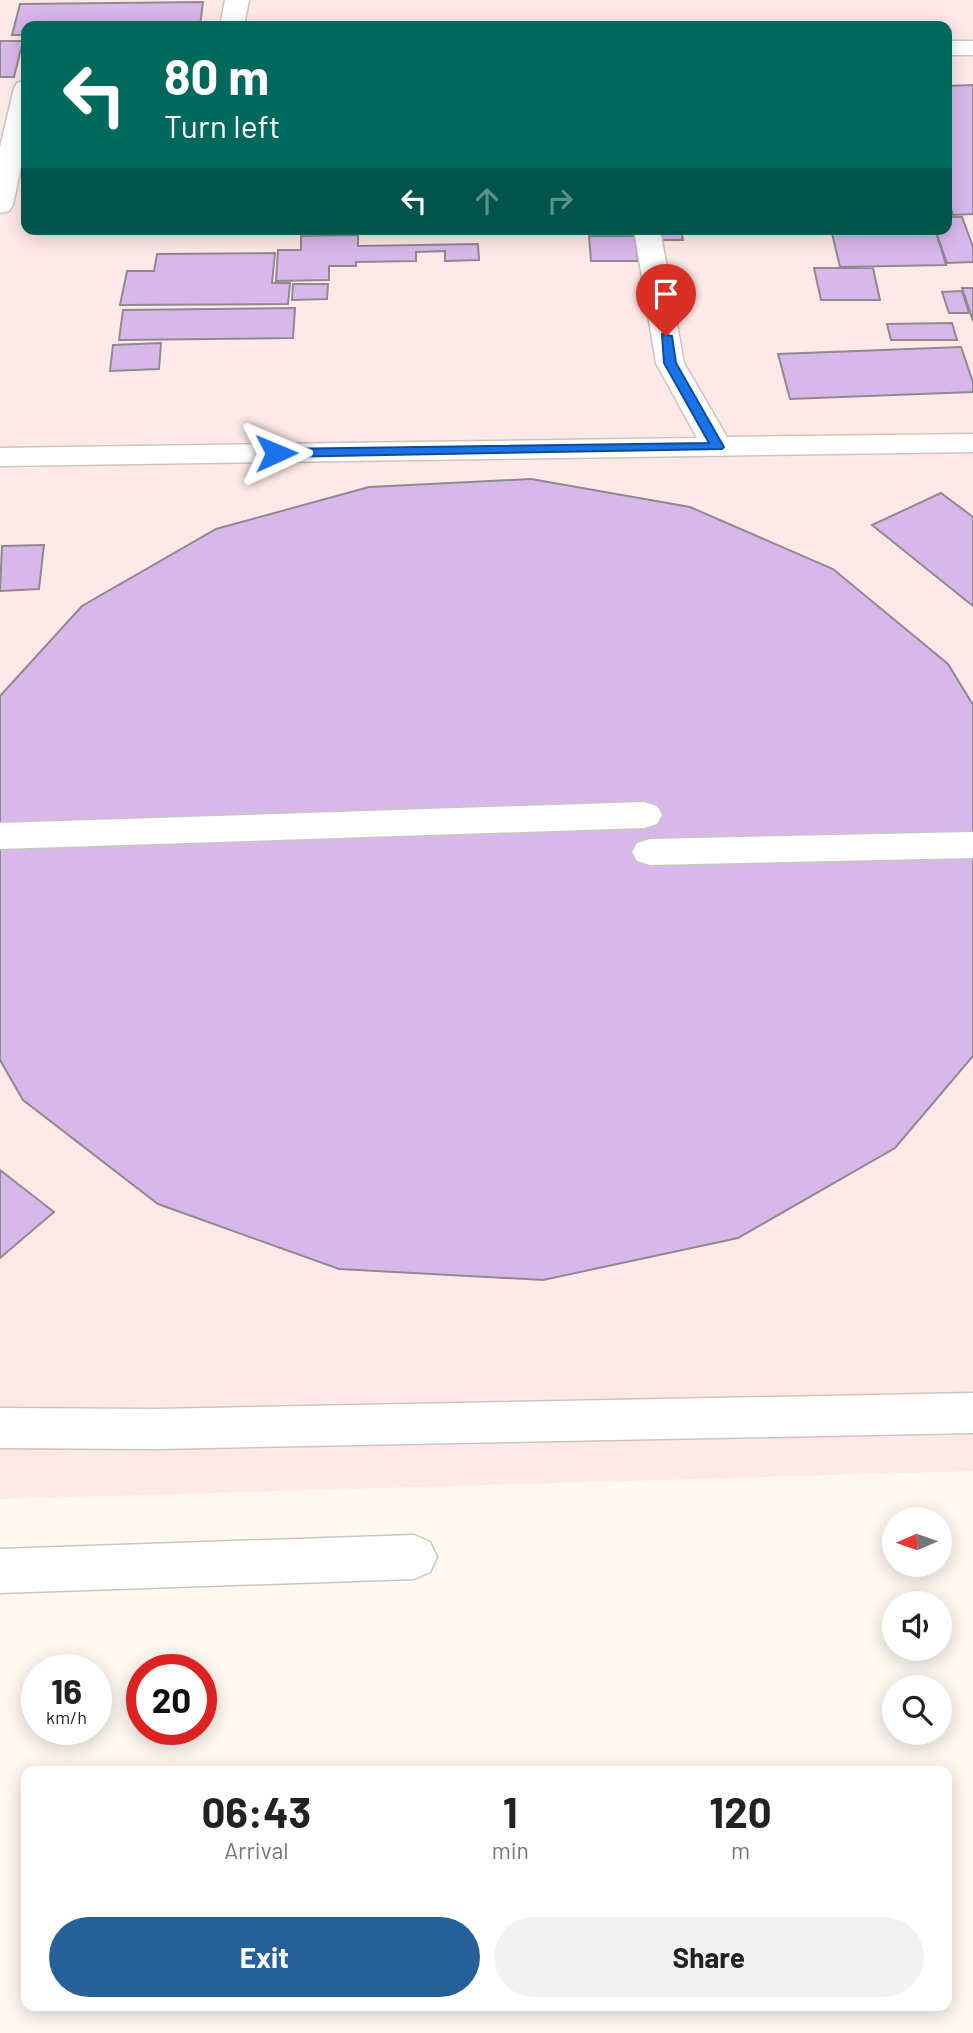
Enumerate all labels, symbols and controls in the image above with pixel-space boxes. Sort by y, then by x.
text: 80 m [164,46,269,105]
icon: left [49,49,140,140]
text: Turn left [164,106,281,144]
icon: left [395,182,433,220]
icon: ahead [468,182,506,220]
icon: right [541,182,579,220]
pin [636,264,696,336]
icon: arrive [647,275,685,313]
position arrow [239,416,313,490]
north arrow [882,1507,952,1577]
map controls [882,1507,952,1745]
button: sound [882,1591,952,1661]
speed limit sign: 20 [126,1654,217,1745]
text: 16 [51,1669,82,1711]
button: search [882,1675,952,1745]
text: km/h [46,1706,87,1728]
text: 06:43 [201,1786,311,1836]
text: 1 [503,1786,518,1836]
text: 120 [709,1786,772,1836]
text: Arrival [224,1836,288,1864]
text: min [492,1836,529,1864]
text: m [731,1836,750,1864]
button: Exit [49,1917,480,1997]
button: Share [494,1917,924,1997]

